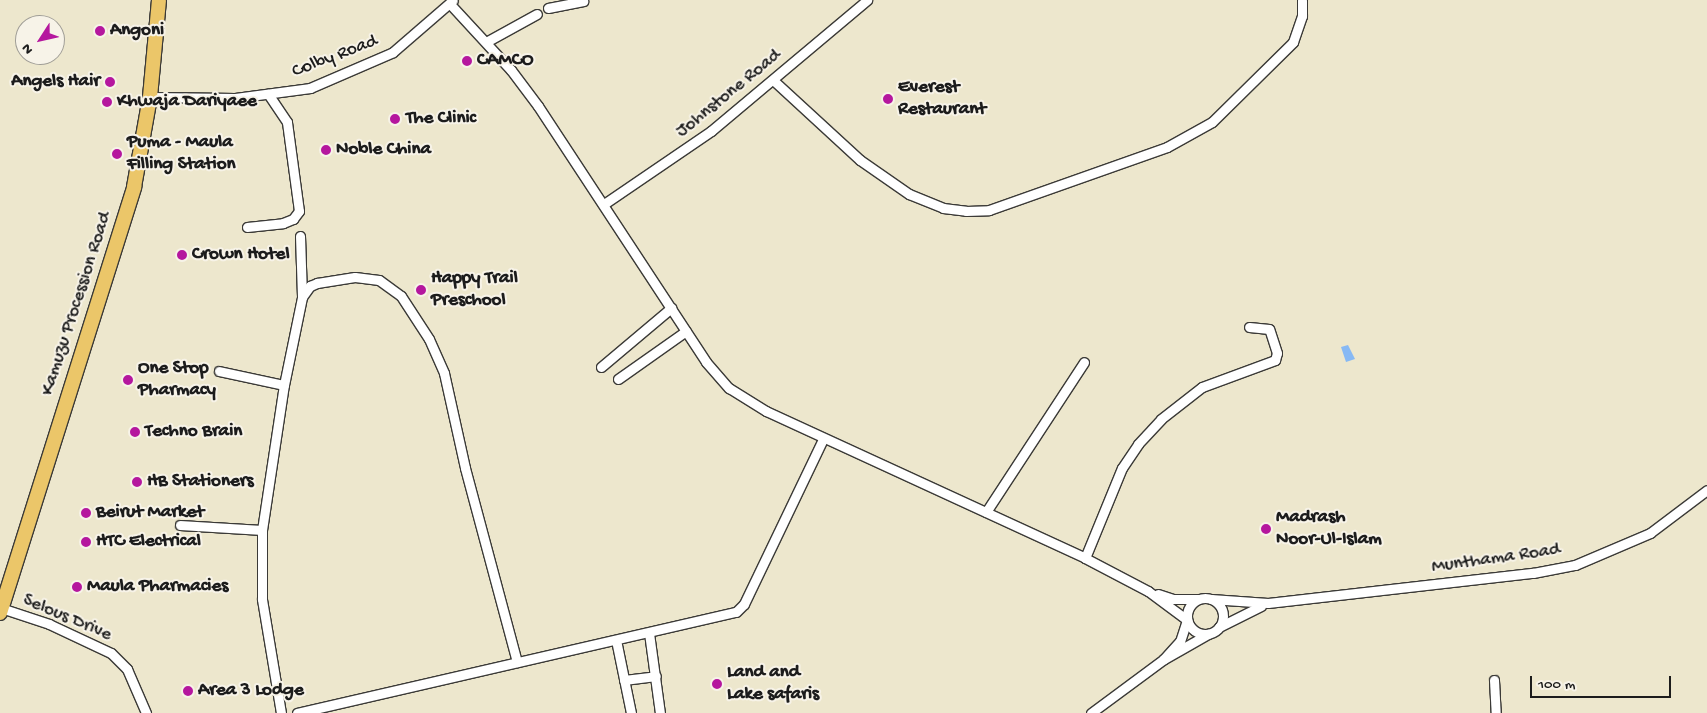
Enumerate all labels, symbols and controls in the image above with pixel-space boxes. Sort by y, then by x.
north arrow [15,15,65,65]
place label: Angoni [110,20,164,42]
marker: Angoni [94,25,106,37]
street label: Colby Road [289,30,381,84]
text: N [19,40,38,57]
street label: Johnstone Road [672,45,786,143]
place label: CAMCO [477,50,533,72]
marker: CAMCO [461,55,473,67]
place label: Angels Hair [11,71,100,93]
marker: Angels Hair [104,76,116,88]
place label: Everest Restaurant [898,77,986,121]
place label: Khwaja Dariyaee [117,91,257,113]
marker: Everest Restaurant [882,93,894,105]
marker: Khwaja Dariyaee [101,96,113,108]
place label: The Clinic [406,108,476,130]
marker: The Clinic [388,112,402,126]
place label: Puma - Maula Filling Station [127,132,236,176]
place label: Noble China [336,139,431,161]
marker: Noble China [320,144,332,156]
marker: Puma - Maula Filling Station [111,148,123,160]
street label: Kamuzu Procession Road [37,209,117,399]
place label: Crown Hotel [192,244,290,266]
marker: Crown Hotel [176,249,188,261]
place label: Happy Trail Preschool [431,268,518,312]
marker: Happy Trail Preschool [415,284,427,296]
place label: One Stop Pharmacy [138,358,216,402]
marker: One Stop Pharmacy [122,374,134,386]
place label: Techno Brain [145,421,242,443]
marker: Techno Brain [129,426,141,438]
place label: HB Stationers [147,471,253,493]
marker: HB Stationers [131,476,143,488]
place label: Beirut Market [96,502,204,524]
marker: Beirut Market [80,507,92,519]
place label: Madrash Noor-Ul-Islam [1276,507,1382,551]
marker: Madrash Noor-Ul-Islam [1260,523,1272,535]
place label: HTC Electrical [96,531,201,553]
marker: HTC Electrical [80,536,92,548]
street label: Munthama Road [1430,539,1562,579]
place label: Maula Pharmacies [87,576,228,598]
marker: Maula Pharmacies [71,581,83,593]
street label: Selous Drive [19,589,115,647]
place label: Land and Lake safaris [727,662,819,706]
scale bar [1532,666,1673,698]
text: 100 m [1538,676,1575,694]
marker: Land and Lake safaris [711,678,723,690]
place label: Area 3 Lodge [198,680,304,702]
marker: Area 3 Lodge [182,685,194,697]

